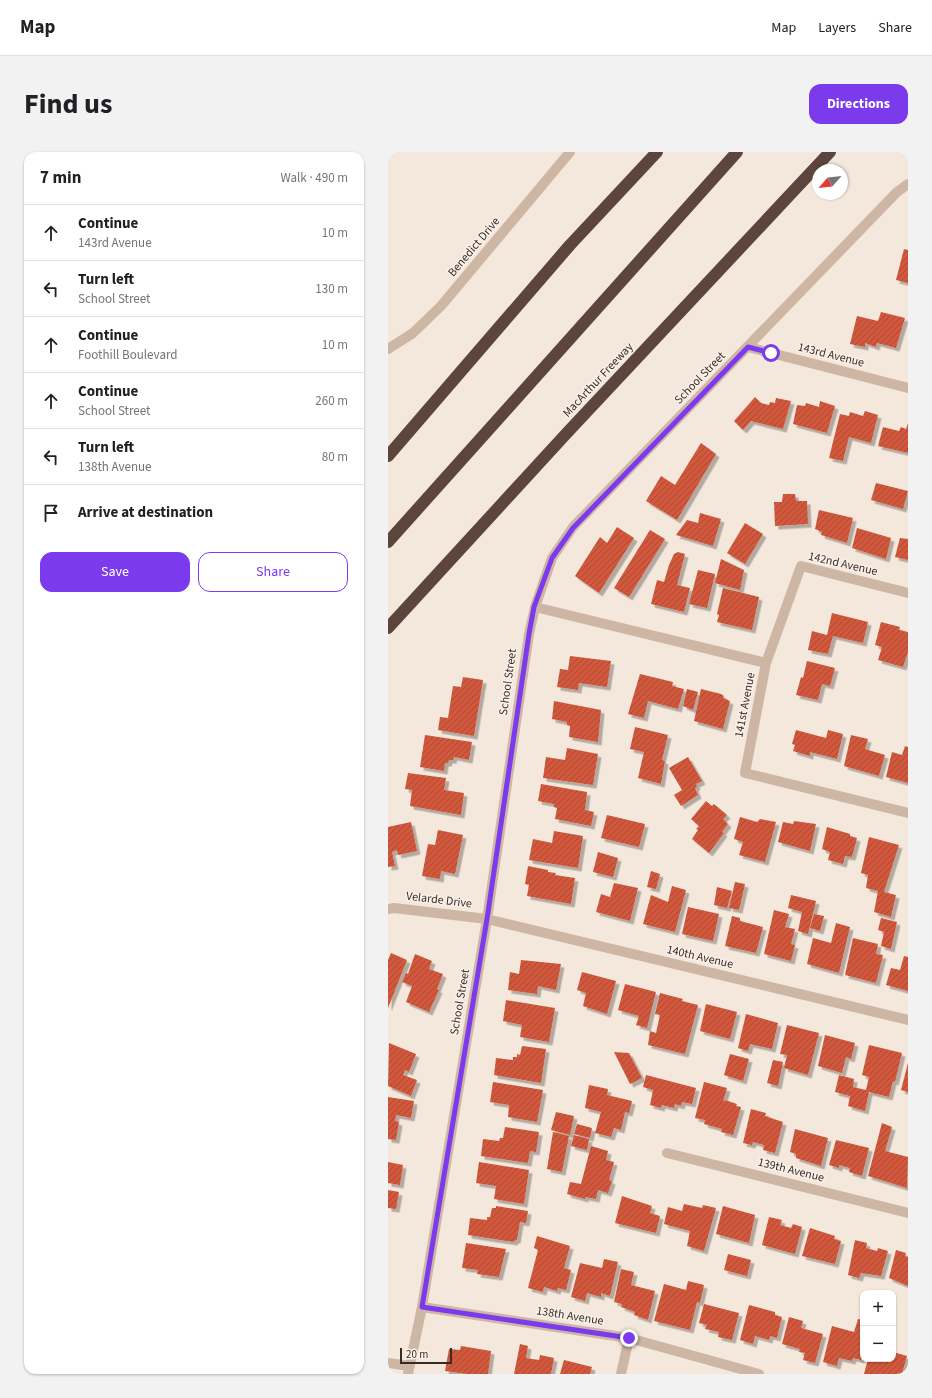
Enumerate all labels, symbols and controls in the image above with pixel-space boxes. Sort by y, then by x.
text: Map [20,14,55,41]
text: Map [771,18,796,38]
text: Layers [818,18,856,38]
text: Share [878,18,912,38]
text: Find us [24,84,112,124]
button: Directions [809,84,908,124]
north arrow [812,164,848,200]
text: 7 min [40,166,81,190]
text: Walk · 490 m [280,169,348,187]
text: Continue [78,213,138,234]
street label: Benedict Drive [444,214,504,280]
icon: ahead [40,222,62,244]
text: 10 m [322,224,348,242]
text: 143rd Avenue [78,234,152,252]
text: Turn left [78,269,134,290]
icon: left [40,278,62,300]
text: 130 m [315,280,348,298]
text: School Street [78,290,151,308]
text: Continue [78,325,138,346]
icon: ahead [40,334,62,356]
text: 10 m [322,336,348,354]
street label: MacArthur Freeway [559,339,637,421]
street label: 143rd Avenue [796,339,866,371]
route start [762,344,780,362]
text: Foothill Boulevard [78,346,178,364]
street label: School Street [671,348,729,408]
text: Continue [78,381,138,402]
icon: ahead [40,390,62,412]
text: 260 m [315,392,348,410]
text: School Street [78,402,151,420]
text: Turn left [78,437,134,458]
icon: left [40,446,62,468]
text: 80 m [322,448,348,466]
text: 138th Avenue [78,458,152,476]
icon: arrive [40,502,62,524]
text: Arrive at destination [78,502,213,523]
street label: 142nd Avenue [807,548,879,580]
button: Save [40,552,190,592]
button: Share [198,552,348,592]
street label: School Street [495,648,521,716]
street label: 141st Avenue [730,671,760,739]
street label: Velarde Drive [405,888,473,912]
street label: 140th Avenue [665,941,735,973]
street label: School Street [446,968,474,1036]
street label: 139th Avenue [756,1154,826,1186]
map controls [860,1290,896,1362]
button: + [860,1290,896,1326]
street label: 138th Avenue [535,1302,605,1330]
button: − [860,1326,896,1362]
route end [620,1329,638,1347]
scale bar [400,1346,452,1365]
text: 20 m [406,1347,428,1362]

